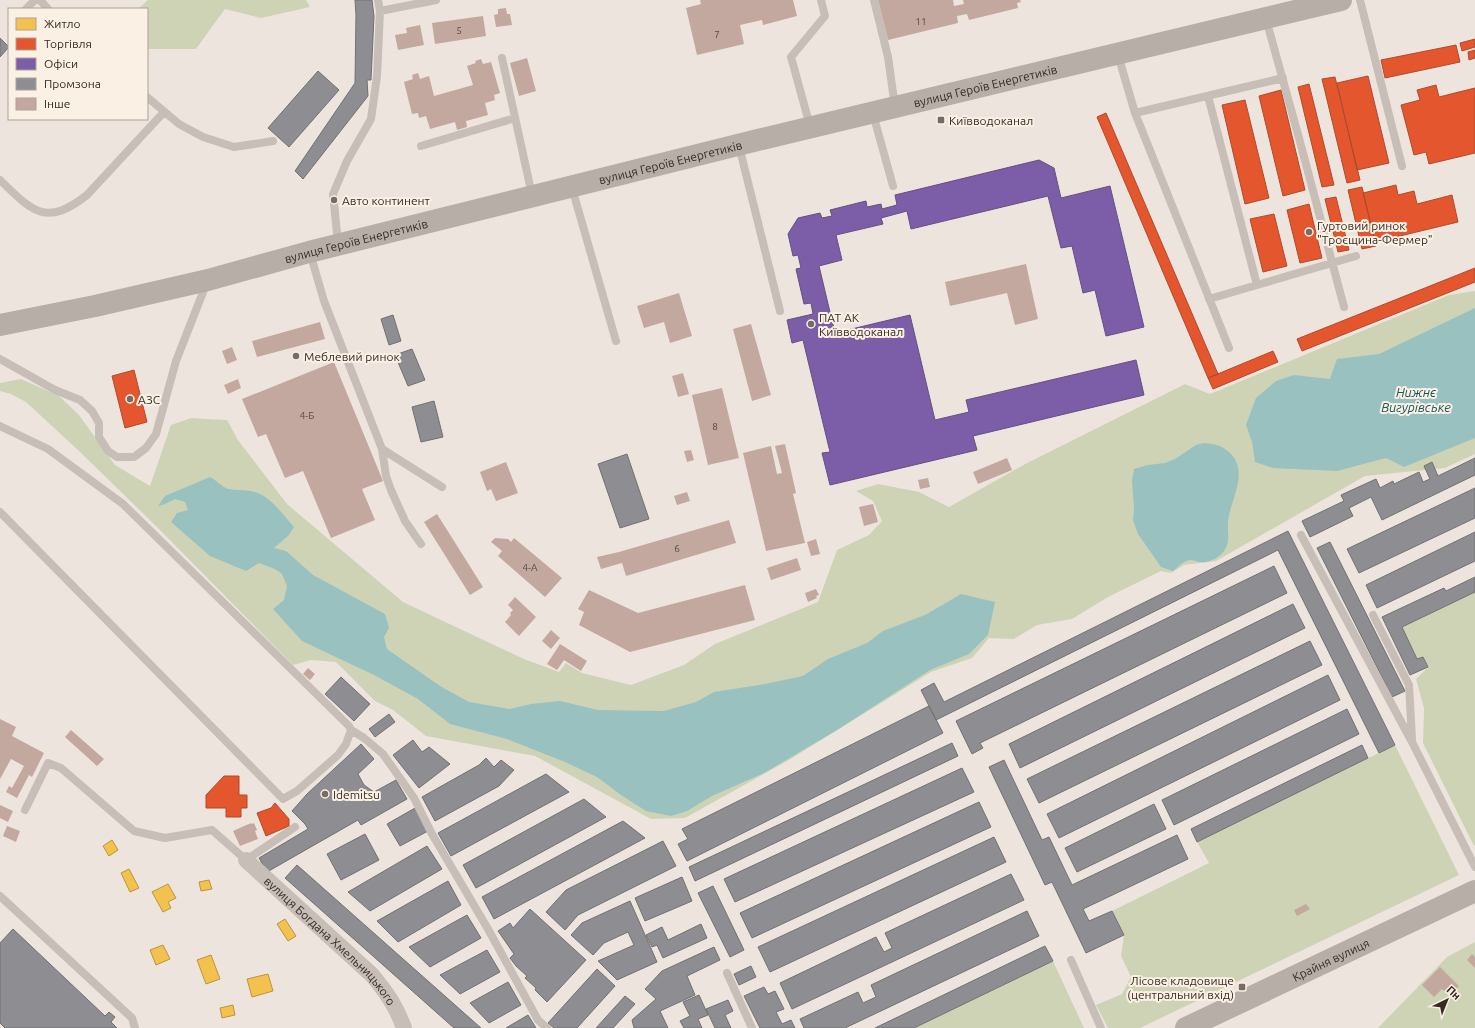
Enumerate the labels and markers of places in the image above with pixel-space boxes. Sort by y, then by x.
place label: Київводоканал [949,114,1033,127]
marker: Київводоканал [936,115,946,125]
place label: Авто континент [342,194,431,207]
marker: Авто континент [329,195,339,205]
place label: Гуртовий ринок "Троєщина-Фермер" [1317,219,1433,246]
marker: Гуртовий ринок "Троєщина-Фермер" [1304,227,1314,237]
place label: ПАТ АК Київводоканал [819,311,903,338]
marker: ПАТ АК Київводоканал [806,319,816,329]
place label: Меблевий ринок [304,350,400,363]
marker: Меблевий ринок [291,351,301,361]
place label: АЗС [138,393,161,406]
marker: АЗС [125,394,135,404]
place label: Idemitsu [333,788,380,801]
marker: Idemitsu [320,789,330,799]
place label: Лісове кладовище (центральний вхід) [1127,974,1234,1002]
marker: Лісове кладовище (центральний вхід) [1237,982,1247,992]

